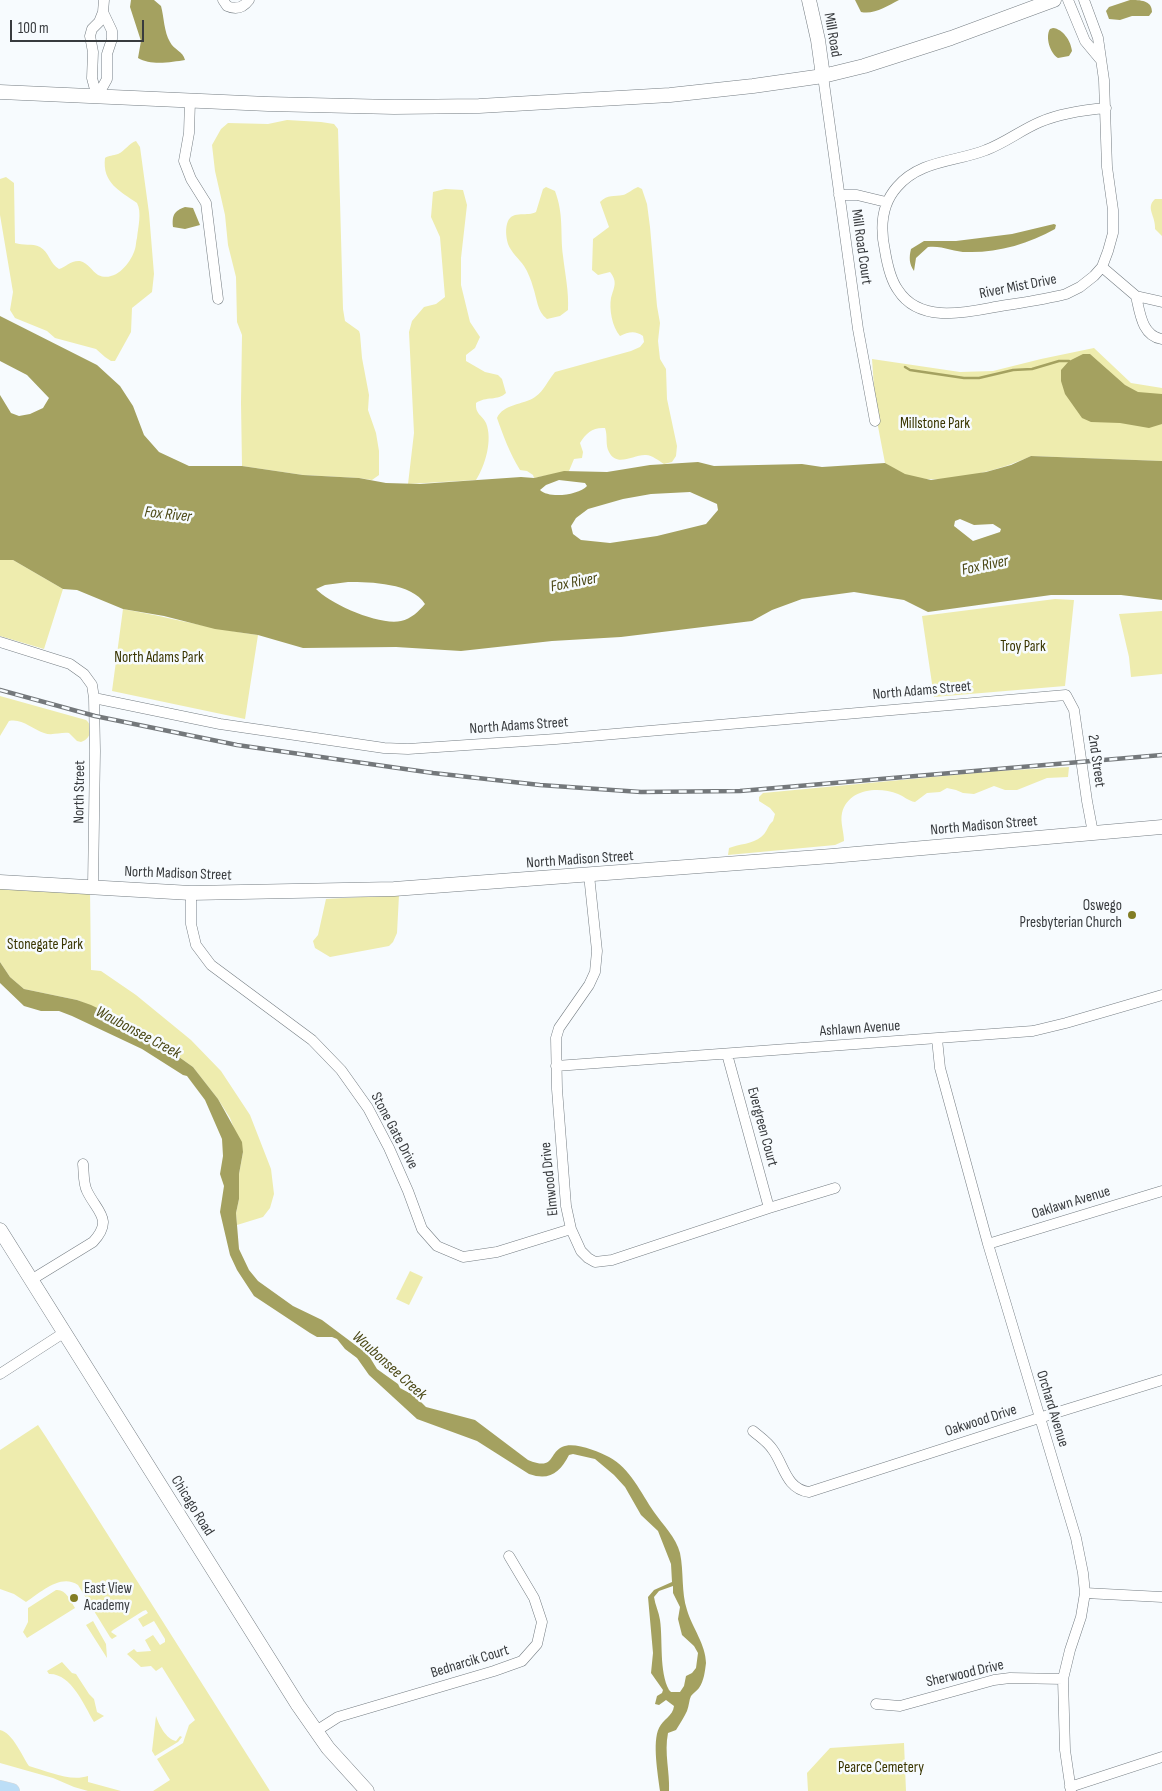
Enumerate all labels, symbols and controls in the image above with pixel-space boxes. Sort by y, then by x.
scale bar [12,10,146,42]
street label: Mill Road [819,11,845,59]
text: 100 m [18,19,49,38]
street label: Mill Road Court [847,208,875,286]
street label: River Mist Drive [978,271,1058,303]
park label: Millstone Park [900,415,970,433]
water label: Fox River [144,503,192,527]
water label: Fox River [960,552,1010,580]
water label: Fox River [549,569,599,597]
park label: Troy Park [1000,638,1046,656]
park label: North Adams Park [114,649,204,667]
street label: North Adams Street [872,678,972,704]
street label: North Adams Street [469,714,569,738]
street label: 2nd Street [1083,734,1109,788]
street label: North Street [70,760,90,824]
street label: North Madison Street [930,812,1038,840]
street label: North Madison Street [526,847,634,873]
street label: North Madison Street [124,863,232,885]
place label: Oswego Presbyterian Church [1020,897,1122,932]
marker: Oswego Presbyterian Church [1126,909,1138,921]
park label: Stonegate Park [7,936,83,954]
water label: Waubonsee Creek [92,1003,184,1063]
street label: Ashlawn Avenue [819,1017,901,1041]
street label: Evergreen Court [743,1085,781,1169]
street label: Stone Gate Drive [366,1090,422,1172]
street label: Elmwood Drive [537,1141,563,1217]
street label: Oaklawn Avenue [1030,1183,1112,1223]
water label: Waubonsee Creek [348,1328,430,1404]
street label: Orchard Avenue [1032,1369,1072,1449]
street label: Oakwood Drive [943,1401,1019,1441]
street label: Chicago Road [166,1473,218,1539]
place label: East View Academy [84,1580,132,1615]
marker: East View Academy [68,1592,80,1604]
street label: Bednarcik Court [429,1642,511,1682]
street label: Sherwood Drive [924,1656,1006,1692]
park label: Pearce Cemetery [838,1759,924,1777]

